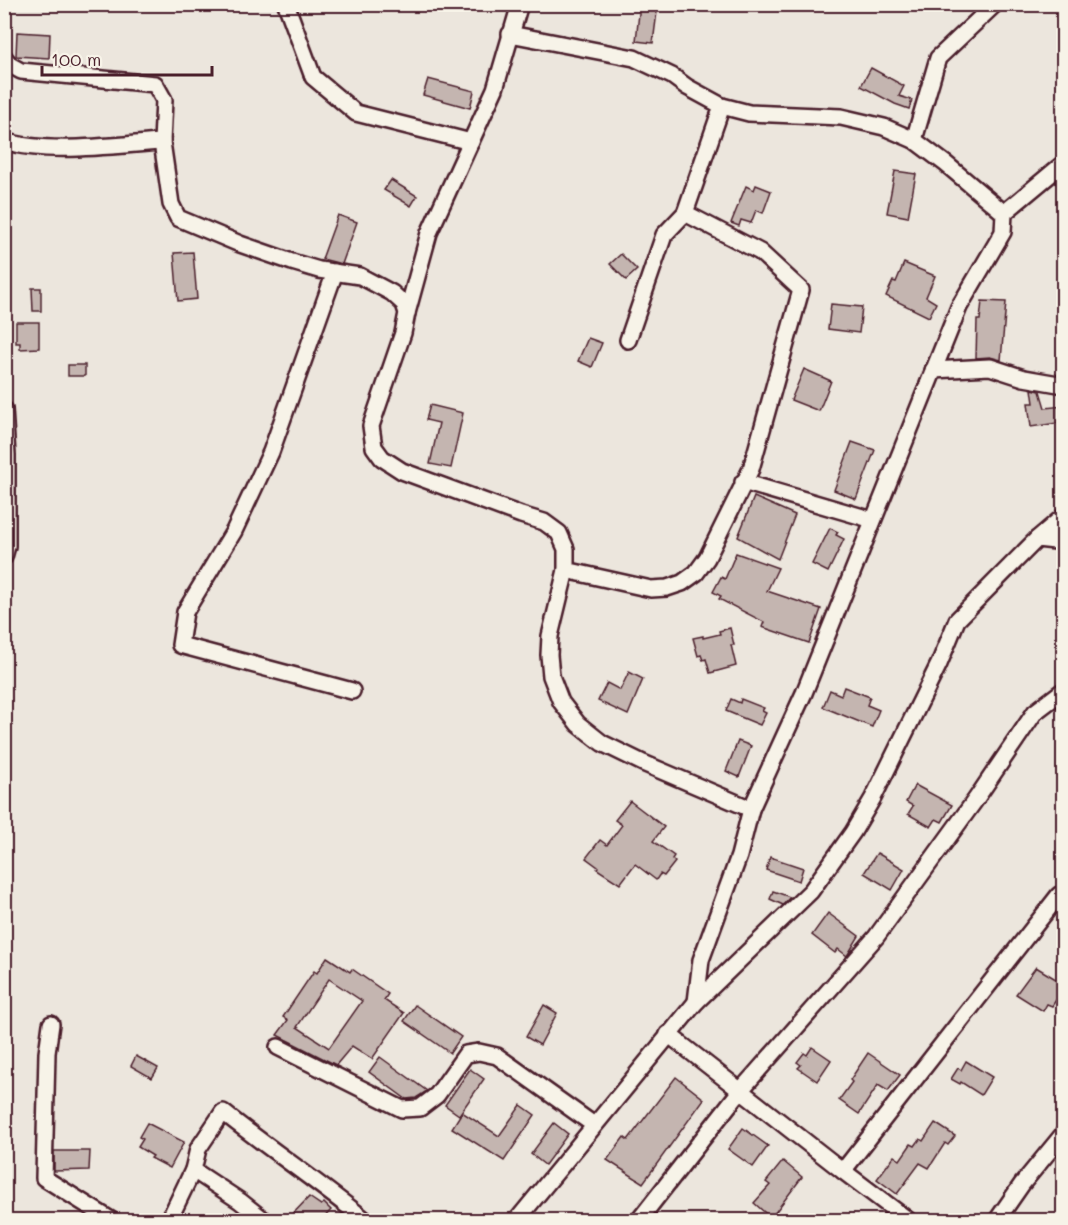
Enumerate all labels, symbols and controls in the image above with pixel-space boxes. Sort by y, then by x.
scale bar [42,39,212,77]
text: 100 m [51,47,101,71]

